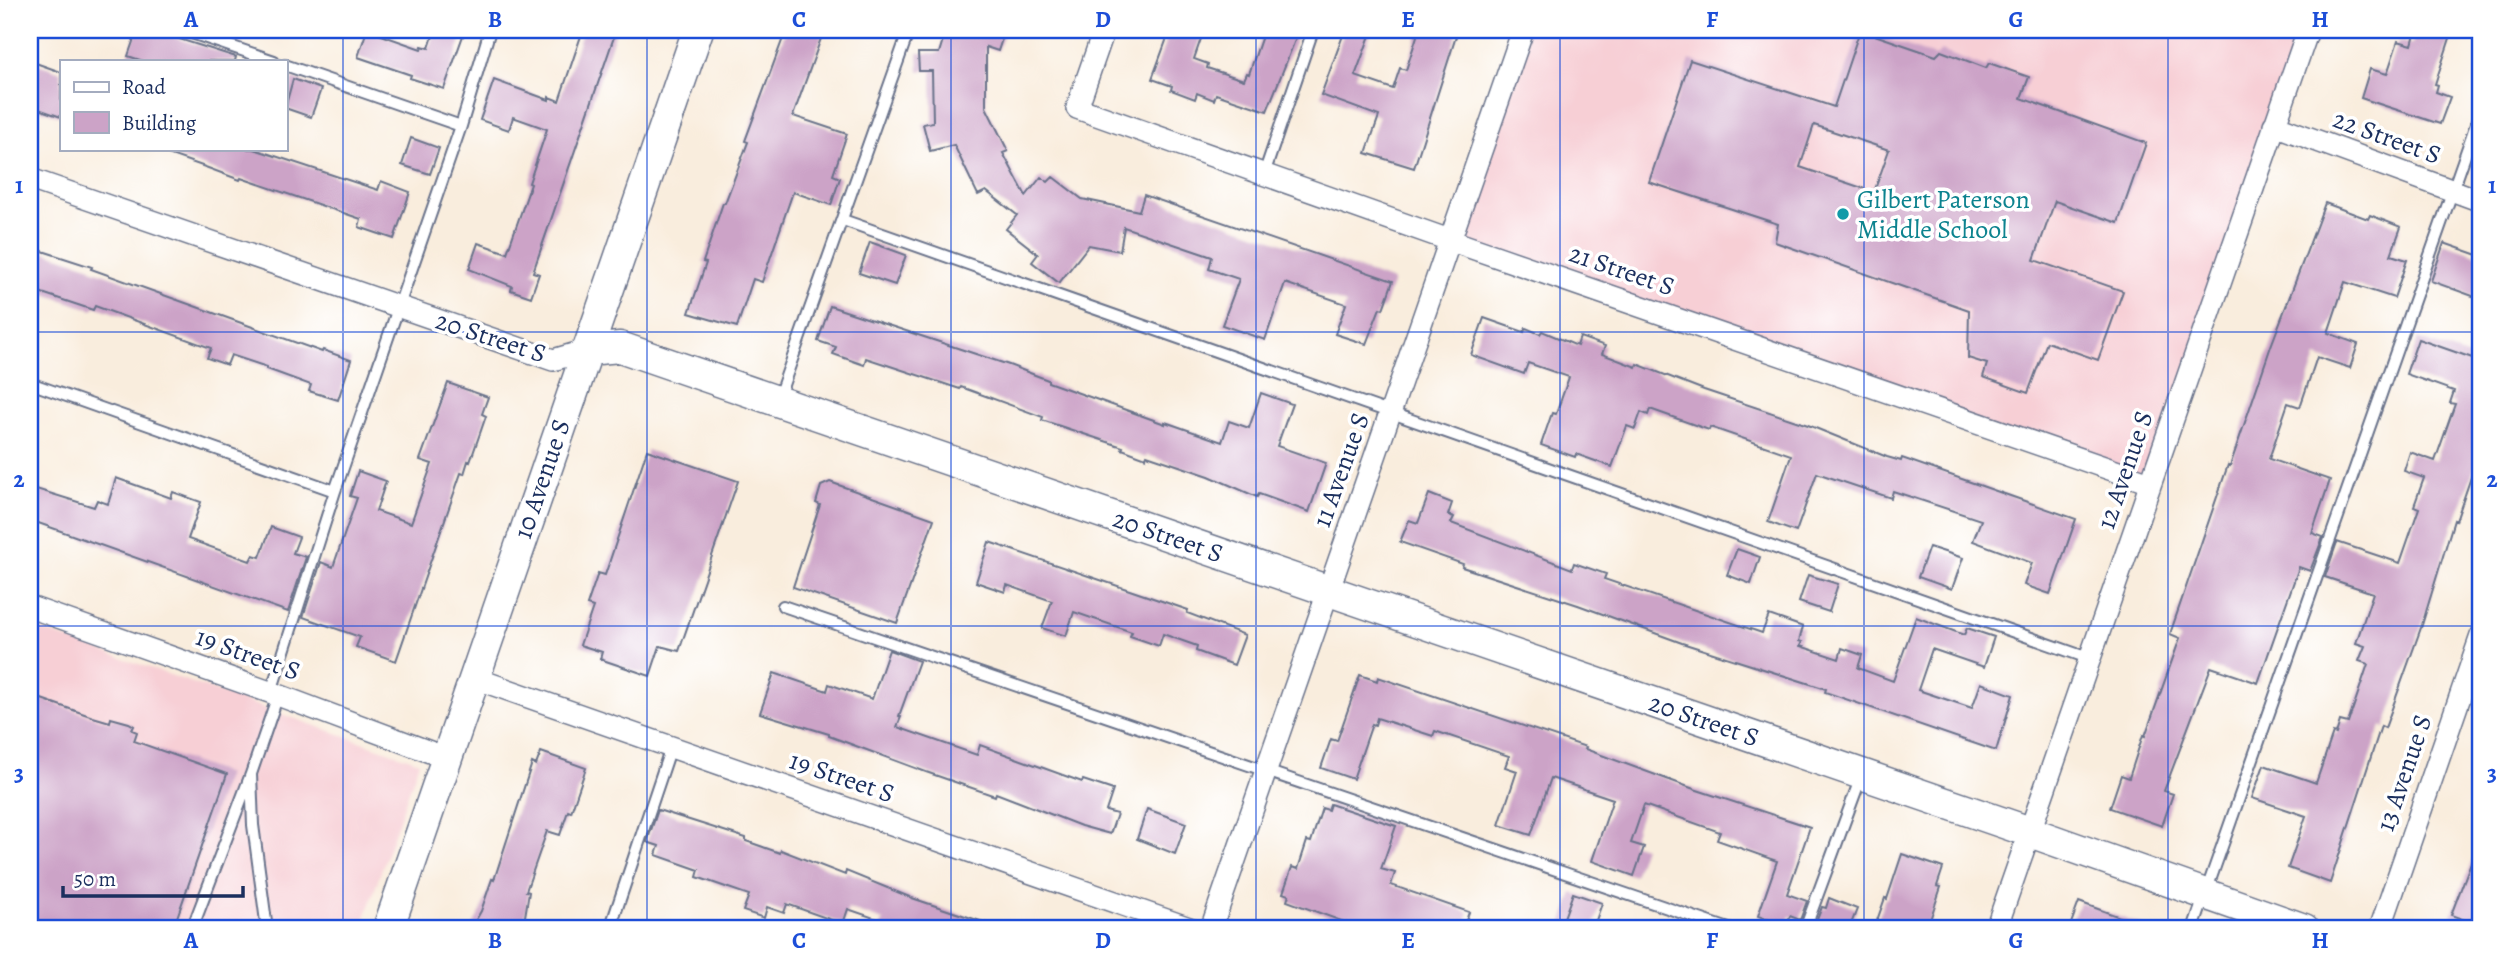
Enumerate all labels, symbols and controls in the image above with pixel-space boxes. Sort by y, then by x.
text: A [183,4,199,35]
text: B [488,4,502,35]
text: C [792,4,806,35]
text: D [1095,4,1111,35]
text: E [1401,4,1415,35]
text: F [1706,4,1719,35]
text: G [2008,4,2024,35]
text: H [2311,4,2329,35]
legend [60,60,287,150]
text: Road [122,73,166,101]
street label: 22 Street S [2328,101,2446,173]
text: Building [122,109,197,137]
text: 1 [15,170,23,201]
text: 1 [2488,170,2496,201]
place label: Gilbert Paterson Middle School [1857,182,2030,247]
marker: Gilbert Paterson Middle School [1835,206,1851,222]
street label: 21 Street S [1565,236,1679,304]
street label: 20 Street S [431,303,551,371]
street label: 12 Avenue S [2088,406,2162,534]
street label: 11 Avenue S [1304,408,1378,532]
street label: 10 Avenue S [505,415,579,543]
text: 2 [13,464,25,495]
text: 2 [2486,464,2498,495]
street label: 20 Street S [1108,501,1228,571]
street label: 19 Street S [191,619,305,689]
street label: 20 Street S [1644,685,1764,755]
street label: 13 Avenue S [2368,710,2440,836]
street label: 19 Street S [785,743,899,811]
text: 3 [14,758,24,789]
text: 3 [2487,758,2497,789]
scale bar [63,854,243,898]
text: 50 m [74,865,116,893]
text: A [183,925,199,956]
text: B [488,925,502,956]
text: C [792,925,806,956]
text: D [1095,925,1111,956]
text: E [1401,925,1415,956]
text: F [1706,925,1719,956]
text: G [2008,925,2024,956]
text: H [2311,925,2329,956]

